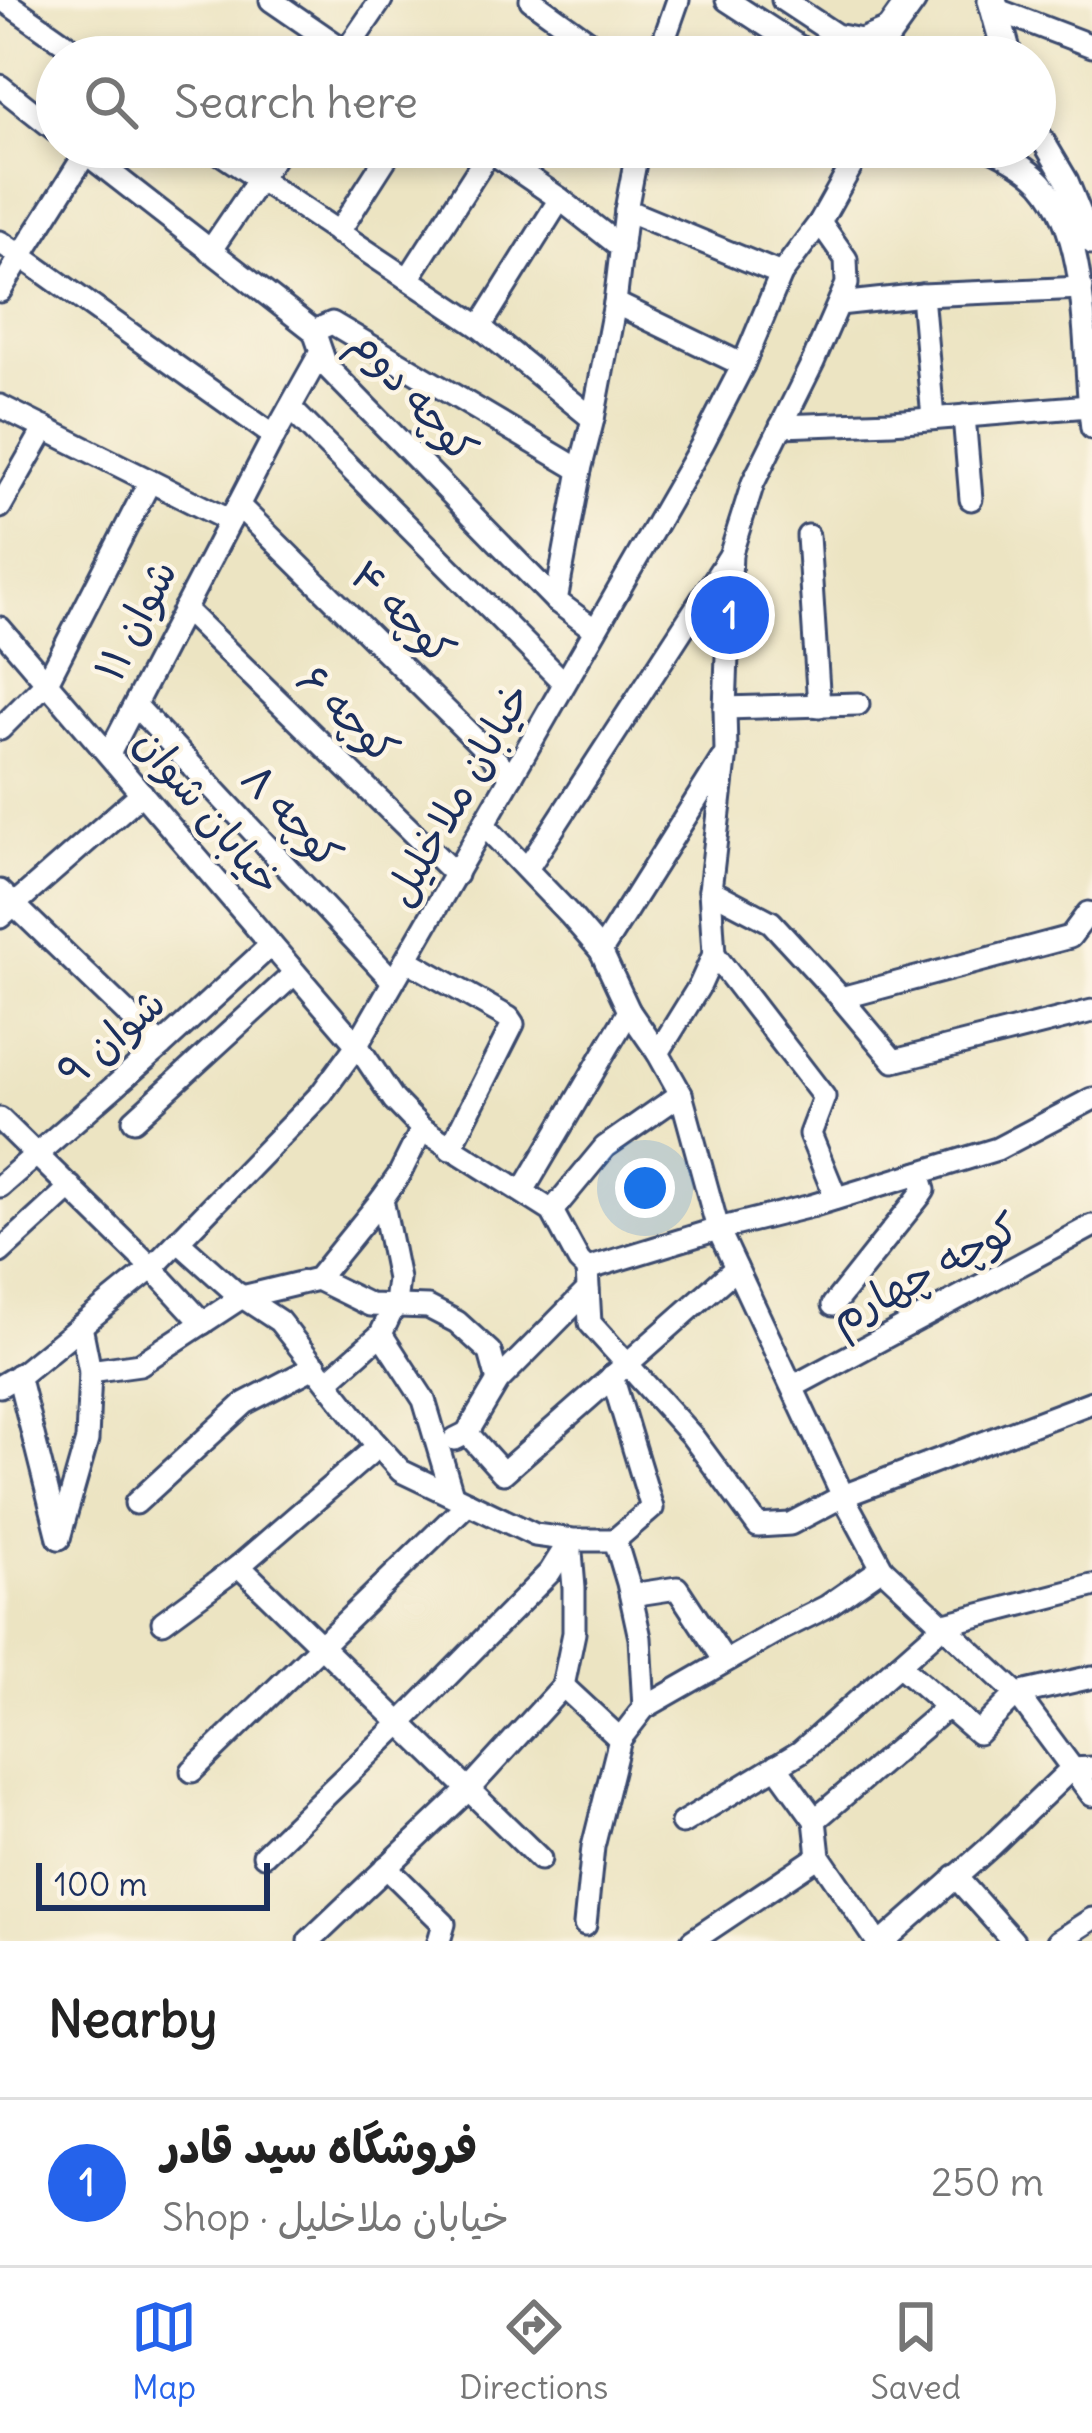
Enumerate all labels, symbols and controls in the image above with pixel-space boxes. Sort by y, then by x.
search box [36,36,1056,168]
icon: search [78,69,144,135]
text: Search here [174,74,418,130]
street label: کوچه دوم [336,317,489,477]
street label: کوچه ۴ [339,549,466,676]
street label: شوان ۱۱ [83,551,187,689]
pin: 1 [691,570,769,660]
street label: کوچه ۶ [286,653,410,775]
street label: خیابان ملاخلیل [372,673,542,915]
street label: خیابان شوان [124,717,294,905]
street label: کوچه ۸ [230,753,354,880]
street label: شوان ۹ [47,976,175,1098]
your location [615,1158,675,1218]
street label: کوچه چهارم [821,1201,1030,1349]
scale bar [36,1857,270,1910]
text: 100 m [54,1863,147,1905]
text: Nearby [48,1987,217,2051]
text: فروشگاه سید قادر [162,2119,478,2175]
text: 1 [79,2158,95,2207]
text: 250 m [931,2158,1044,2207]
text: Shop · خیابان ملاخلیل [162,2193,509,2242]
tab: Map [131,2294,197,2408]
tab: Directions [459,2294,608,2408]
tab: Saved [871,2294,961,2408]

